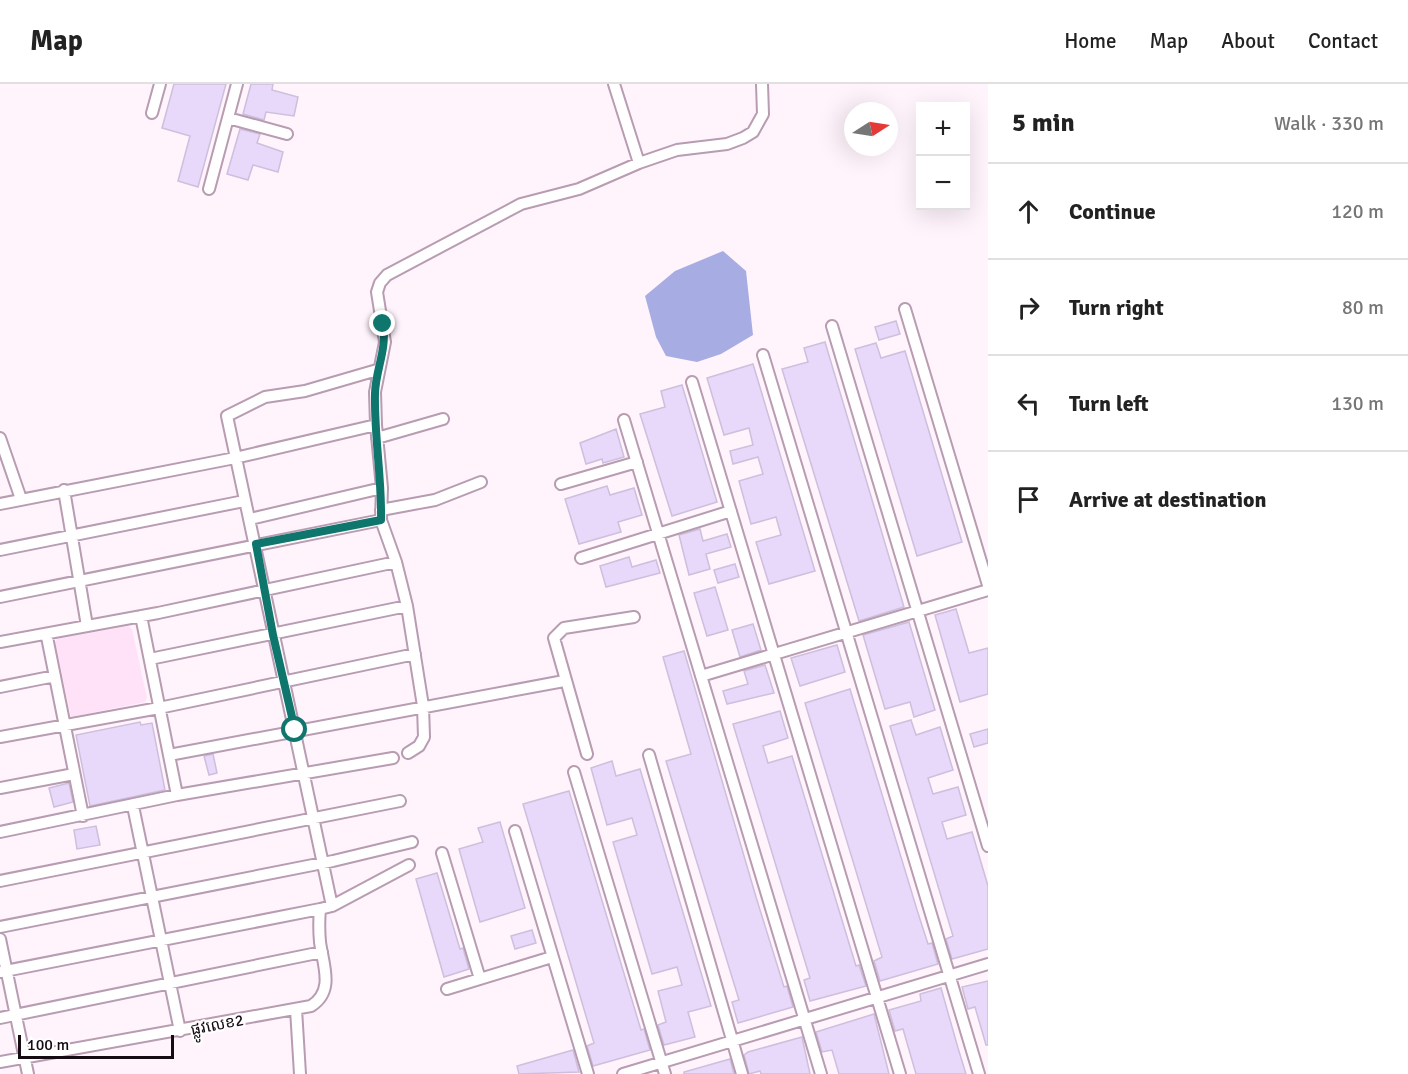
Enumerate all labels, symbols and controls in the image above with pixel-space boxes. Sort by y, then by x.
text: Map [30,24,83,58]
text: Home [1064,28,1117,54]
text: Map [1150,28,1188,54]
text: About [1221,28,1275,54]
text: Contact [1308,28,1378,54]
north arrow [844,102,898,156]
map controls [916,102,970,210]
button: + [916,102,970,156]
text: 5 min [1012,107,1075,139]
text: Walk · 330 m [1274,111,1384,136]
button: − [916,156,970,210]
icon: ahead [1012,195,1045,228]
text: Continue [1069,198,1156,225]
text: 120 m [1331,199,1384,224]
icon: right [1012,291,1045,324]
text: Turn right [1069,294,1164,321]
text: 80 m [1342,295,1384,320]
route end [369,310,395,336]
icon: left [1012,387,1045,420]
text: Turn left [1069,390,1149,417]
text: 130 m [1331,391,1384,416]
icon: arrive [1012,483,1045,516]
text: Arrive at destination [1069,486,1266,513]
route start [281,716,307,742]
street label: ផ្លូវលេខ2 [189,1010,246,1044]
scale bar [18,1032,174,1060]
text: 100 m [27,1035,69,1055]

